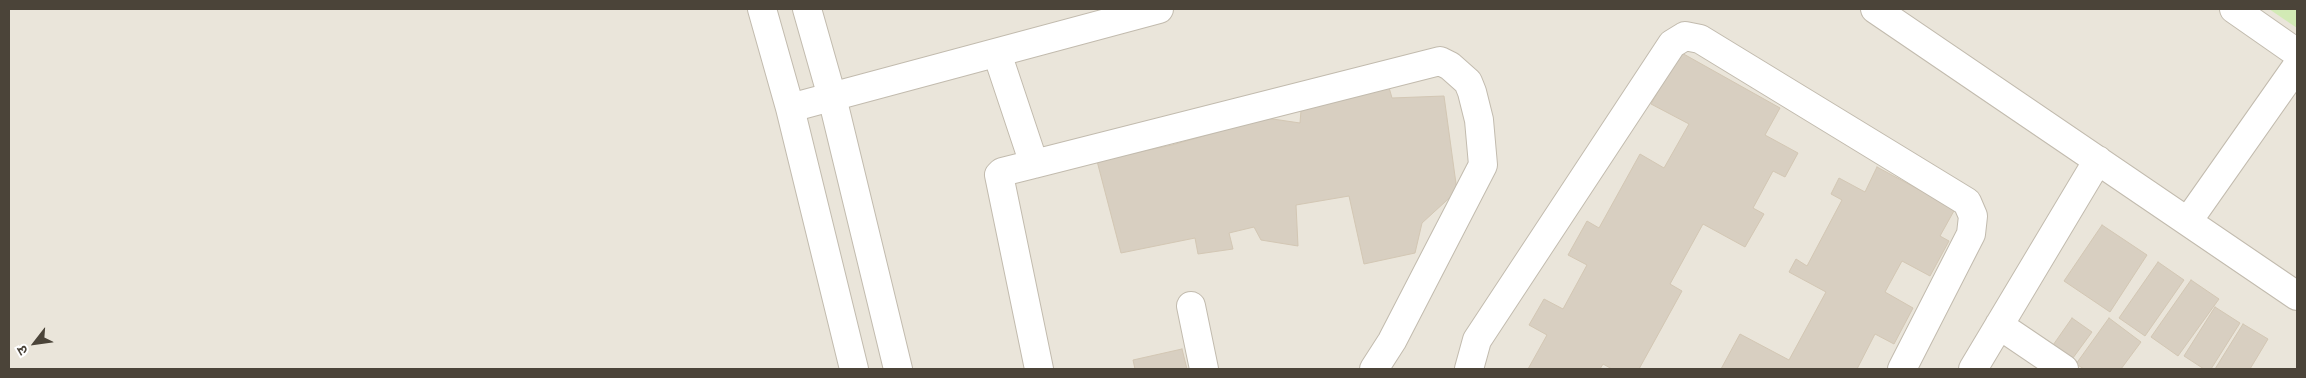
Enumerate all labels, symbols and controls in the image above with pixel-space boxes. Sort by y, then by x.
north arrow [10,318,60,368]
text: उ [12,342,32,359]

